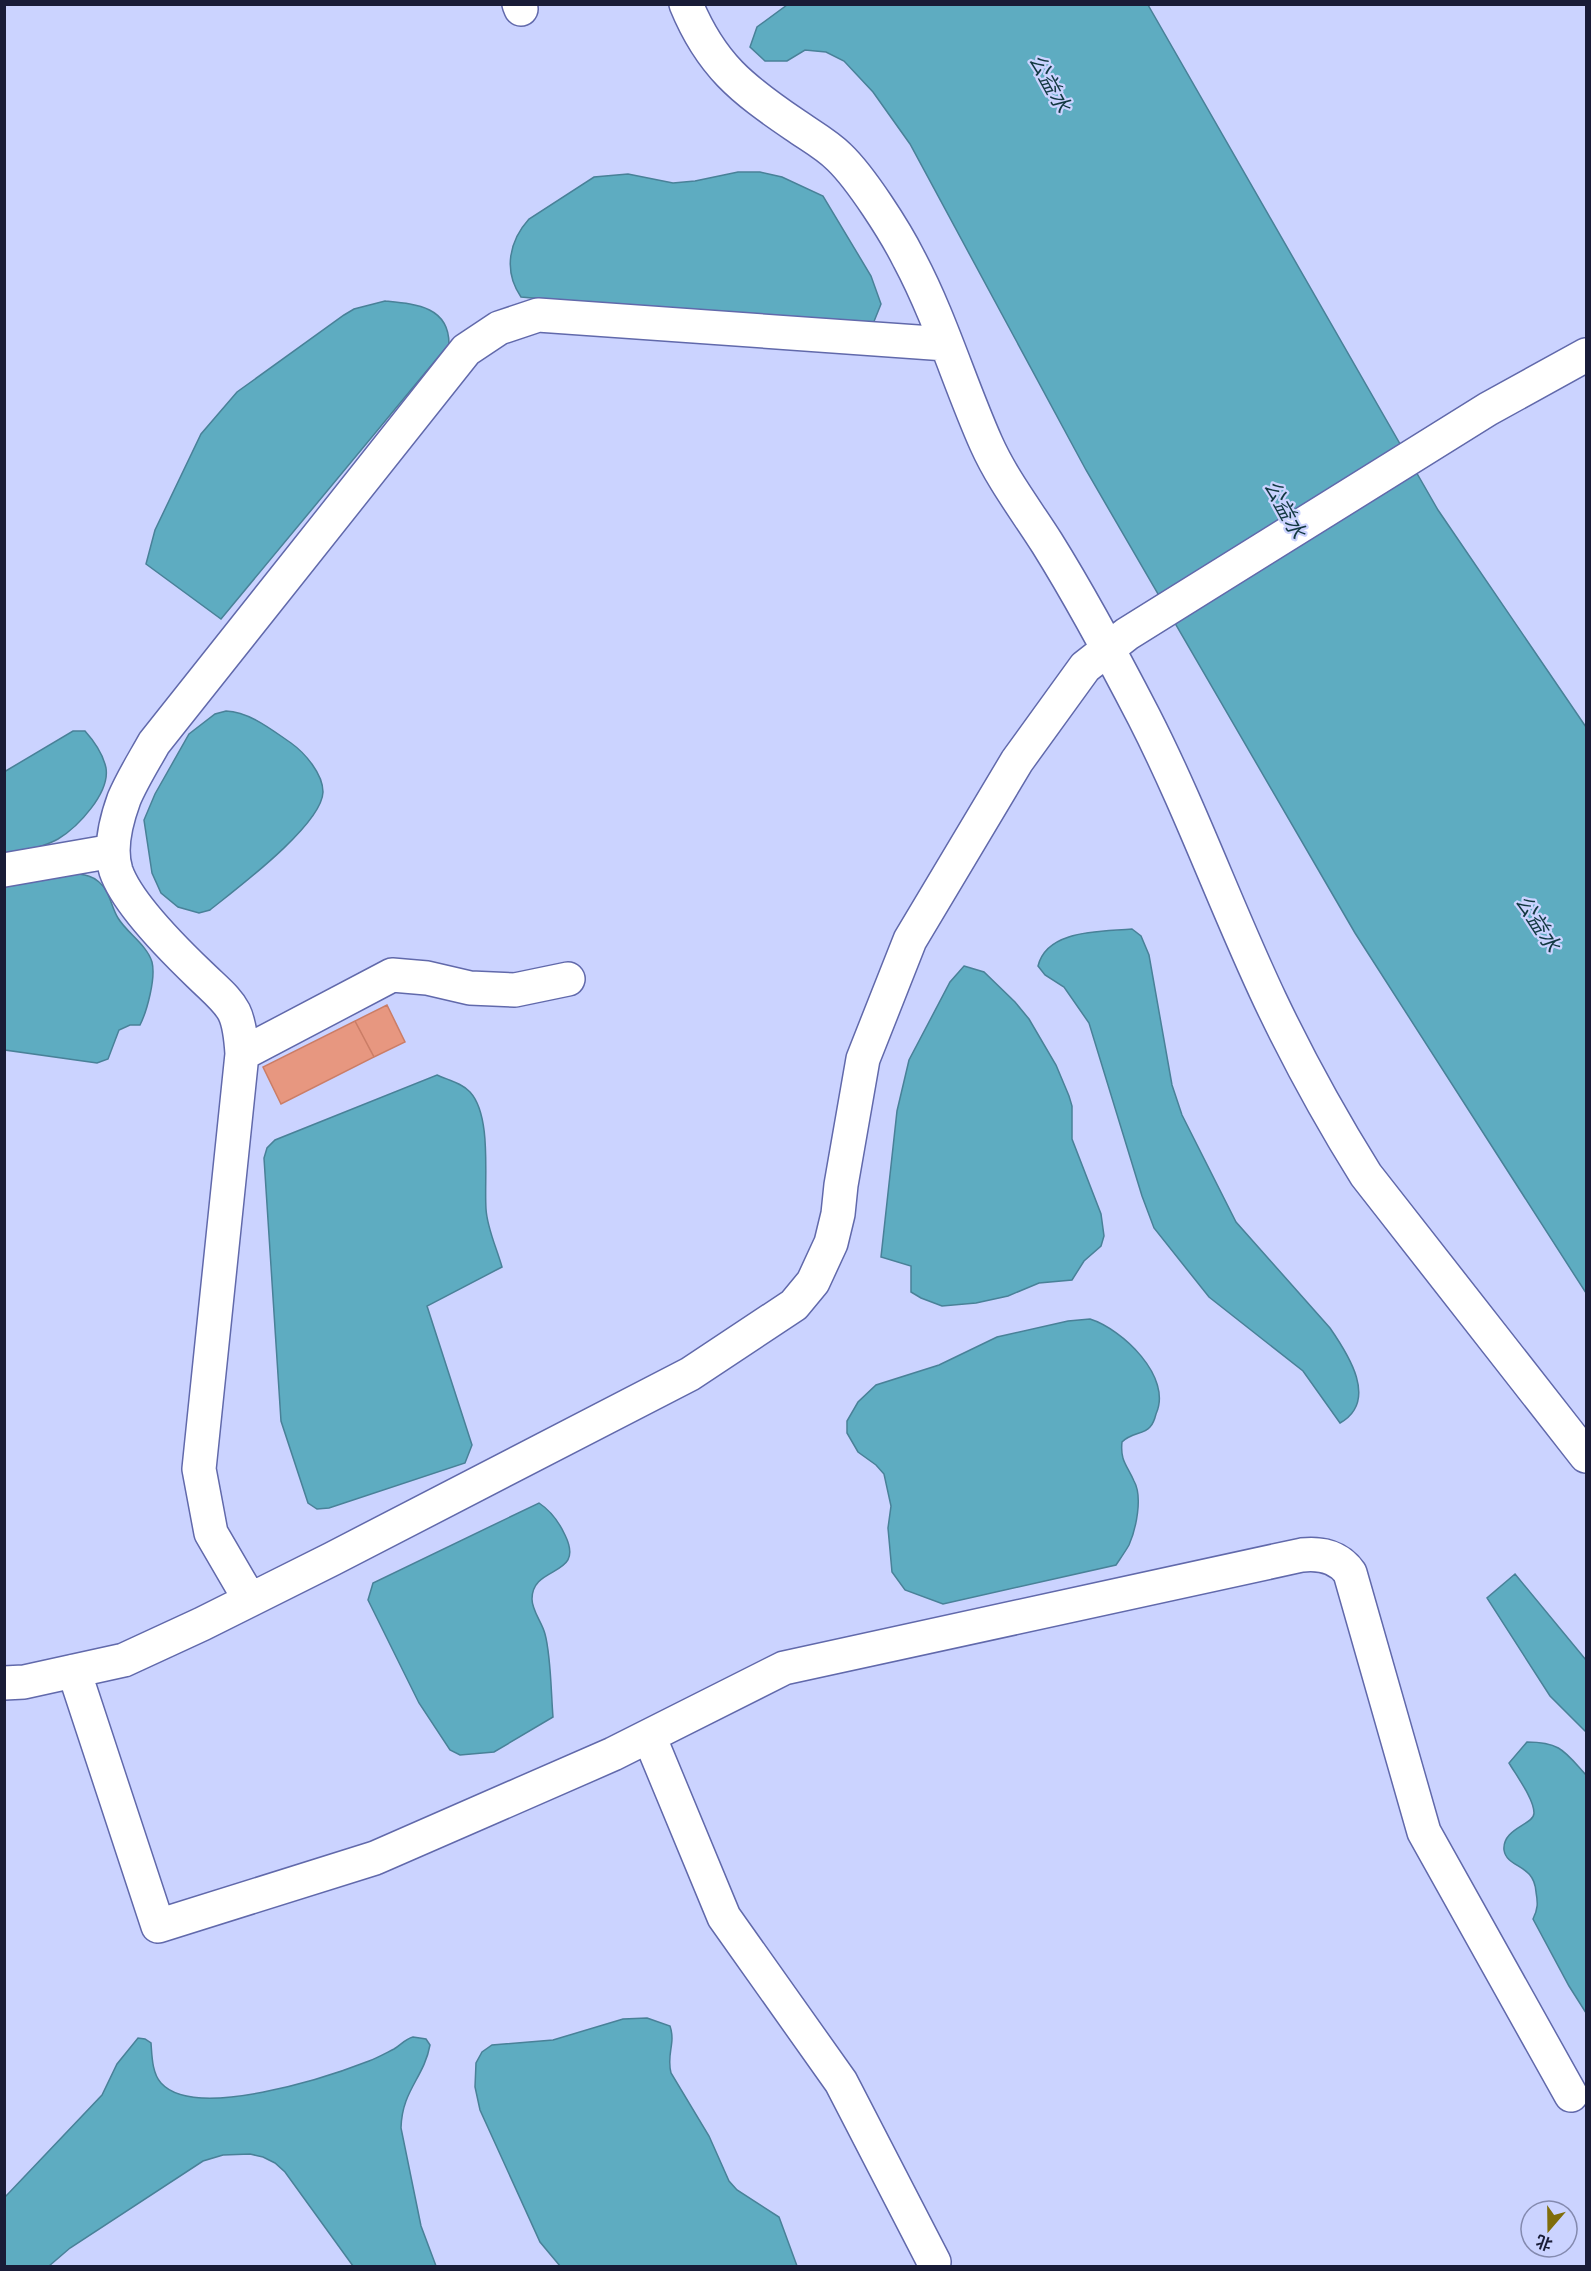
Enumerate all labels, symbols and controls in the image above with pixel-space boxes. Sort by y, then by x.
water label: 公益水 [1024,49,1077,117]
water label: 公益水 [1259,475,1312,543]
water label: 公益水 [1510,890,1566,957]
north arrow [1519,2199,1579,2259]
text: 北 [1533,2231,1555,2255]

